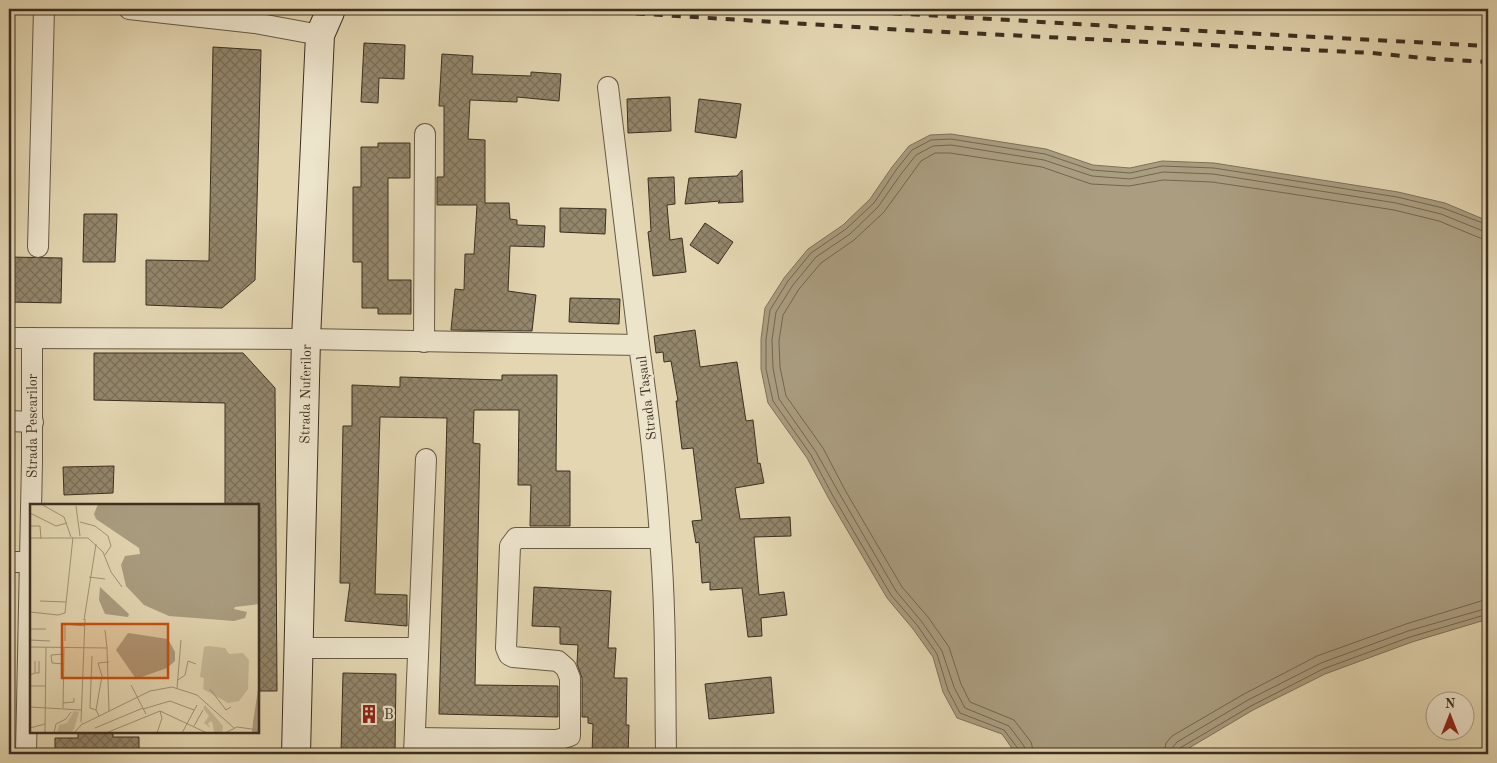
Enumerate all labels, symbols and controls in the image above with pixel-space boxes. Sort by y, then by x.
street label: Strada Nuferilor [298,344,314,444]
street label: Strada Tașaul [635,355,659,441]
street label: Strada Pescarilor [26,373,40,478]
inset map [30,504,259,733]
north arrow [1424,690,1474,740]
text: N [1445,697,1456,711]
building icon: B [358,703,380,725]
place label: B [384,708,394,722]

